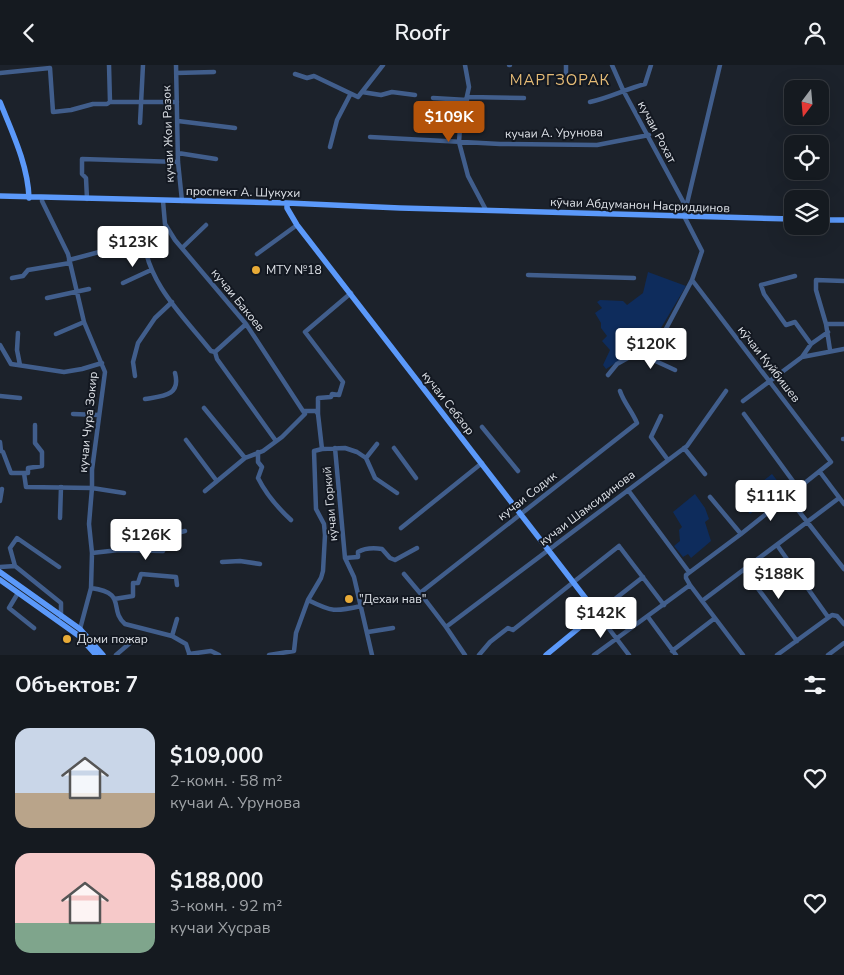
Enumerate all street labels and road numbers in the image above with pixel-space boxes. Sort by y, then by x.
street label: кучаи Жои Разок [158,84,178,183]
street label: кучаи Рохат [634,98,680,166]
street label: кучаи А. Урунова [505,124,603,142]
street label: проспект А. Шукухи [186,183,300,201]
street label: кӯчаи Абдуманон Насриддинов [550,194,731,216]
street label: кучаи Бакоев [208,265,269,335]
street label: кӯчаи Куйбишев [734,322,804,406]
street label: кучаи Себзор [418,368,478,438]
street label: кучаи Чура Зокир [75,371,101,473]
street label: кӯчаи Горкий [319,466,341,542]
street label: кучаи Содик [494,467,560,524]
street label: кучаи Шамсидинова [536,467,638,549]

